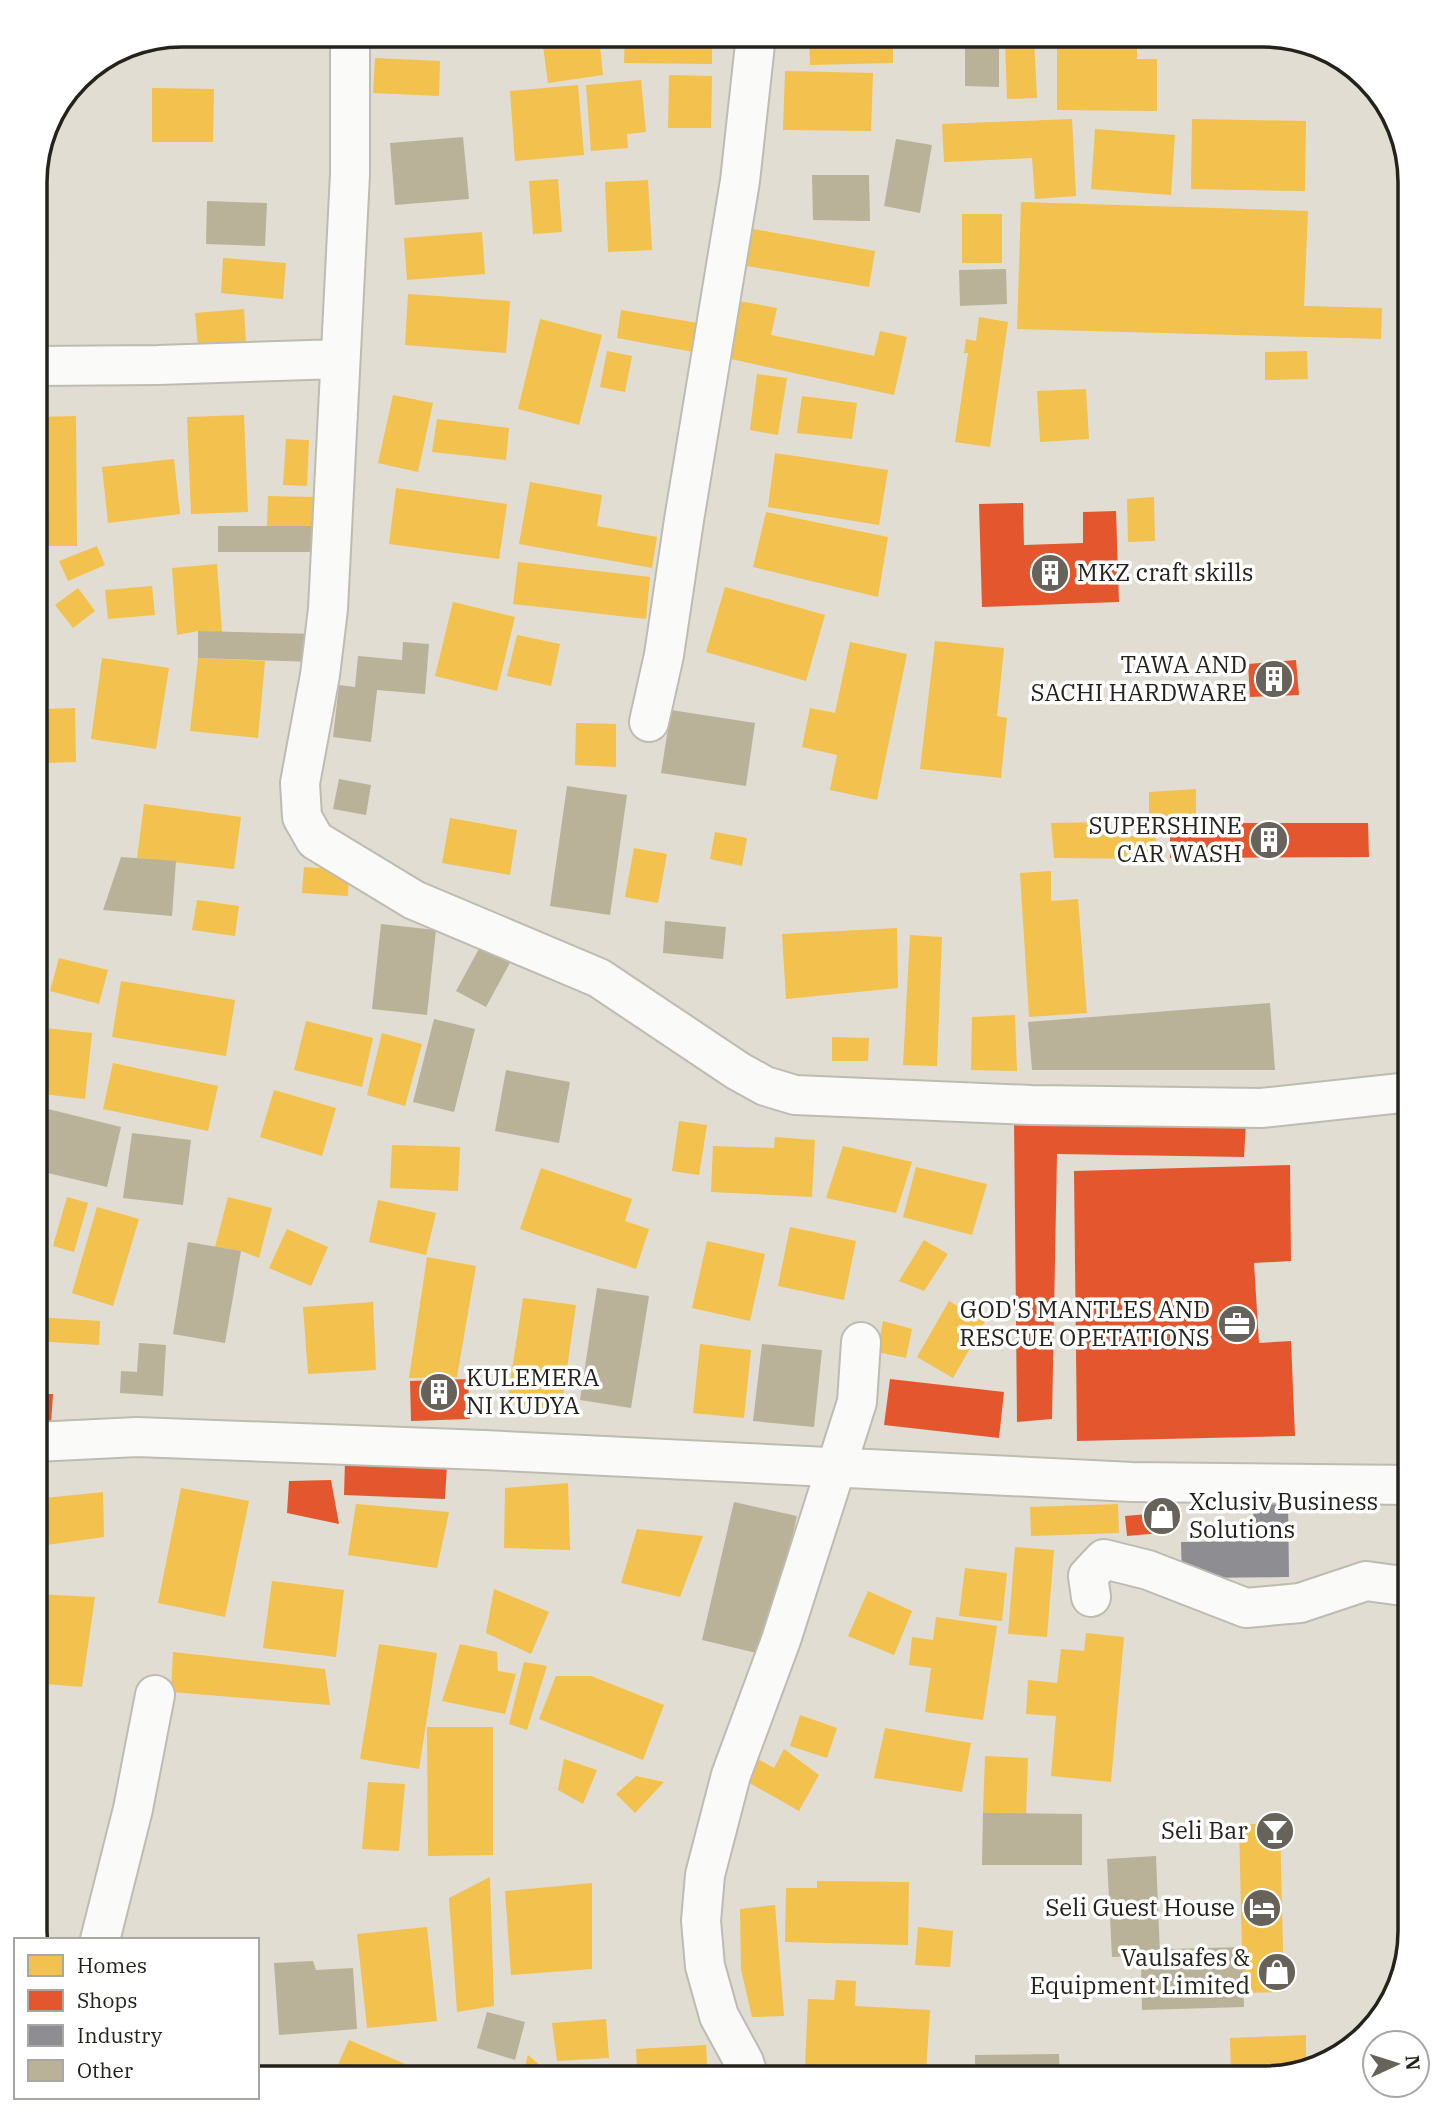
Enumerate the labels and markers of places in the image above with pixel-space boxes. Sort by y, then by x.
building icon: MKZ craft skills [1029,552,1071,594]
place label: MKZ craft skills [1077,556,1253,588]
place label: TAWA AND SACHI HARDWARE [1031,648,1247,708]
building icon: TAWA AND SACHI HARDWARE [1253,658,1295,700]
place label: SUPERSHINE CAR WASH [1088,809,1242,869]
building icon: SUPERSHINE CAR WASH [1248,819,1290,861]
place label: GOD'S MANTLES AND RESCUE OPETATIONS [959,1293,1210,1353]
office icon: GOD'S MANTLES AND RESCUE OPETATIONS [1216,1303,1258,1345]
place label: KULEMERA NI KUDYA [466,1361,600,1421]
building icon: KULEMERA NI KUDYA [418,1371,460,1413]
place label: Xclusiv Business Solutions [1189,1485,1378,1545]
shop icon: Xclusiv Business Solutions [1141,1495,1183,1537]
bar icon: Seli Bar [1254,1810,1296,1852]
place label: Seli Bar [1161,1814,1248,1846]
hotel icon: Seli Guest House [1241,1887,1283,1929]
place label: Seli Guest House [1045,1891,1235,1923]
place label: Vaulsafes & Equipment Limited [1030,1941,1250,2001]
shop icon: Vaulsafes & Equipment Limited [1256,1951,1298,1993]

